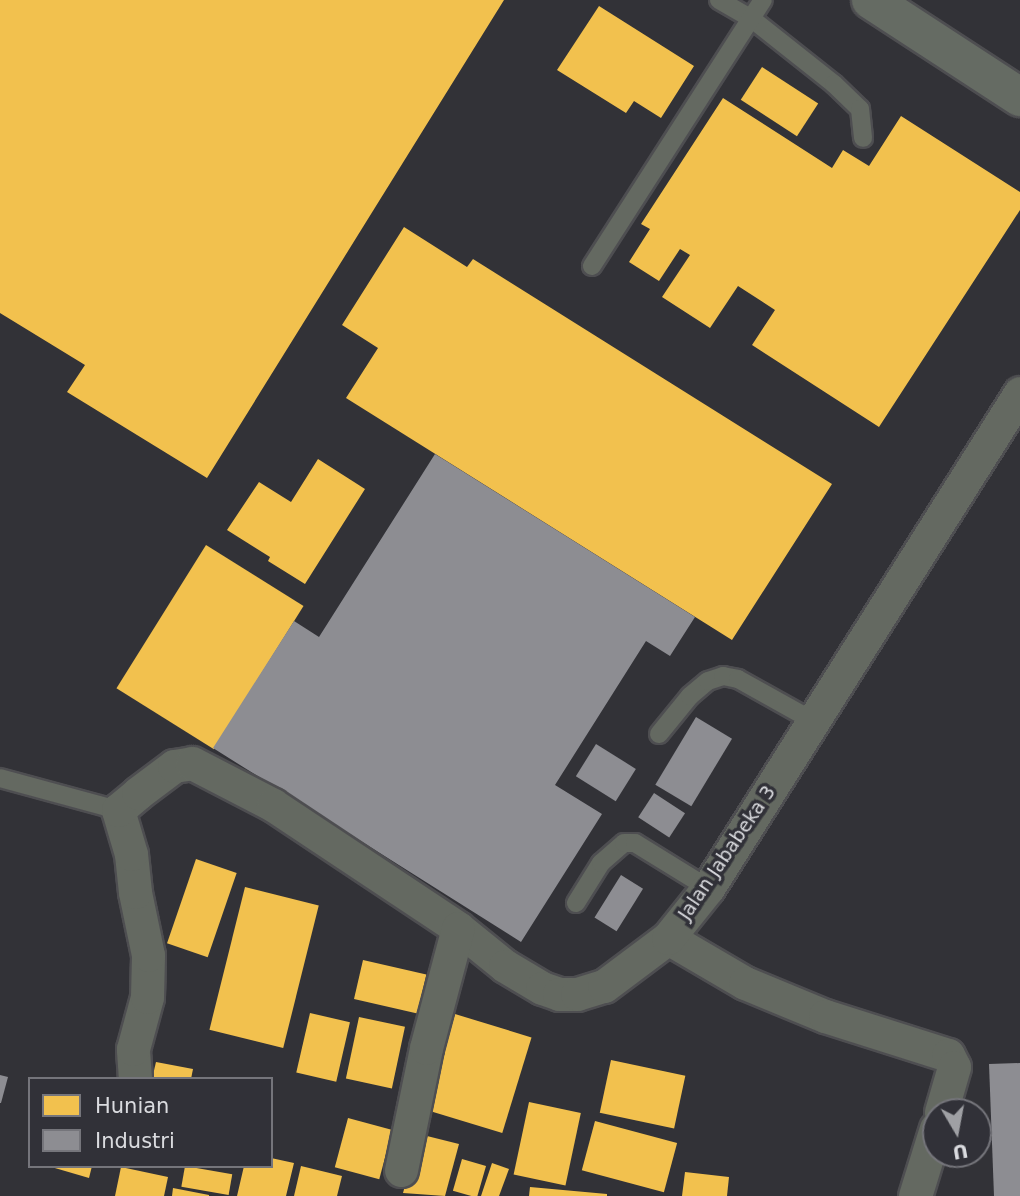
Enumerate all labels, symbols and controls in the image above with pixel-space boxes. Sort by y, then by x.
street label: Jalan Jababeka 3 [674,781,780,925]
legend [28,1077,273,1168]
text: Hunian [95,1094,169,1118]
north arrow [922,1098,992,1168]
text: Industri [95,1129,175,1153]
text: U [951,1140,970,1164]

